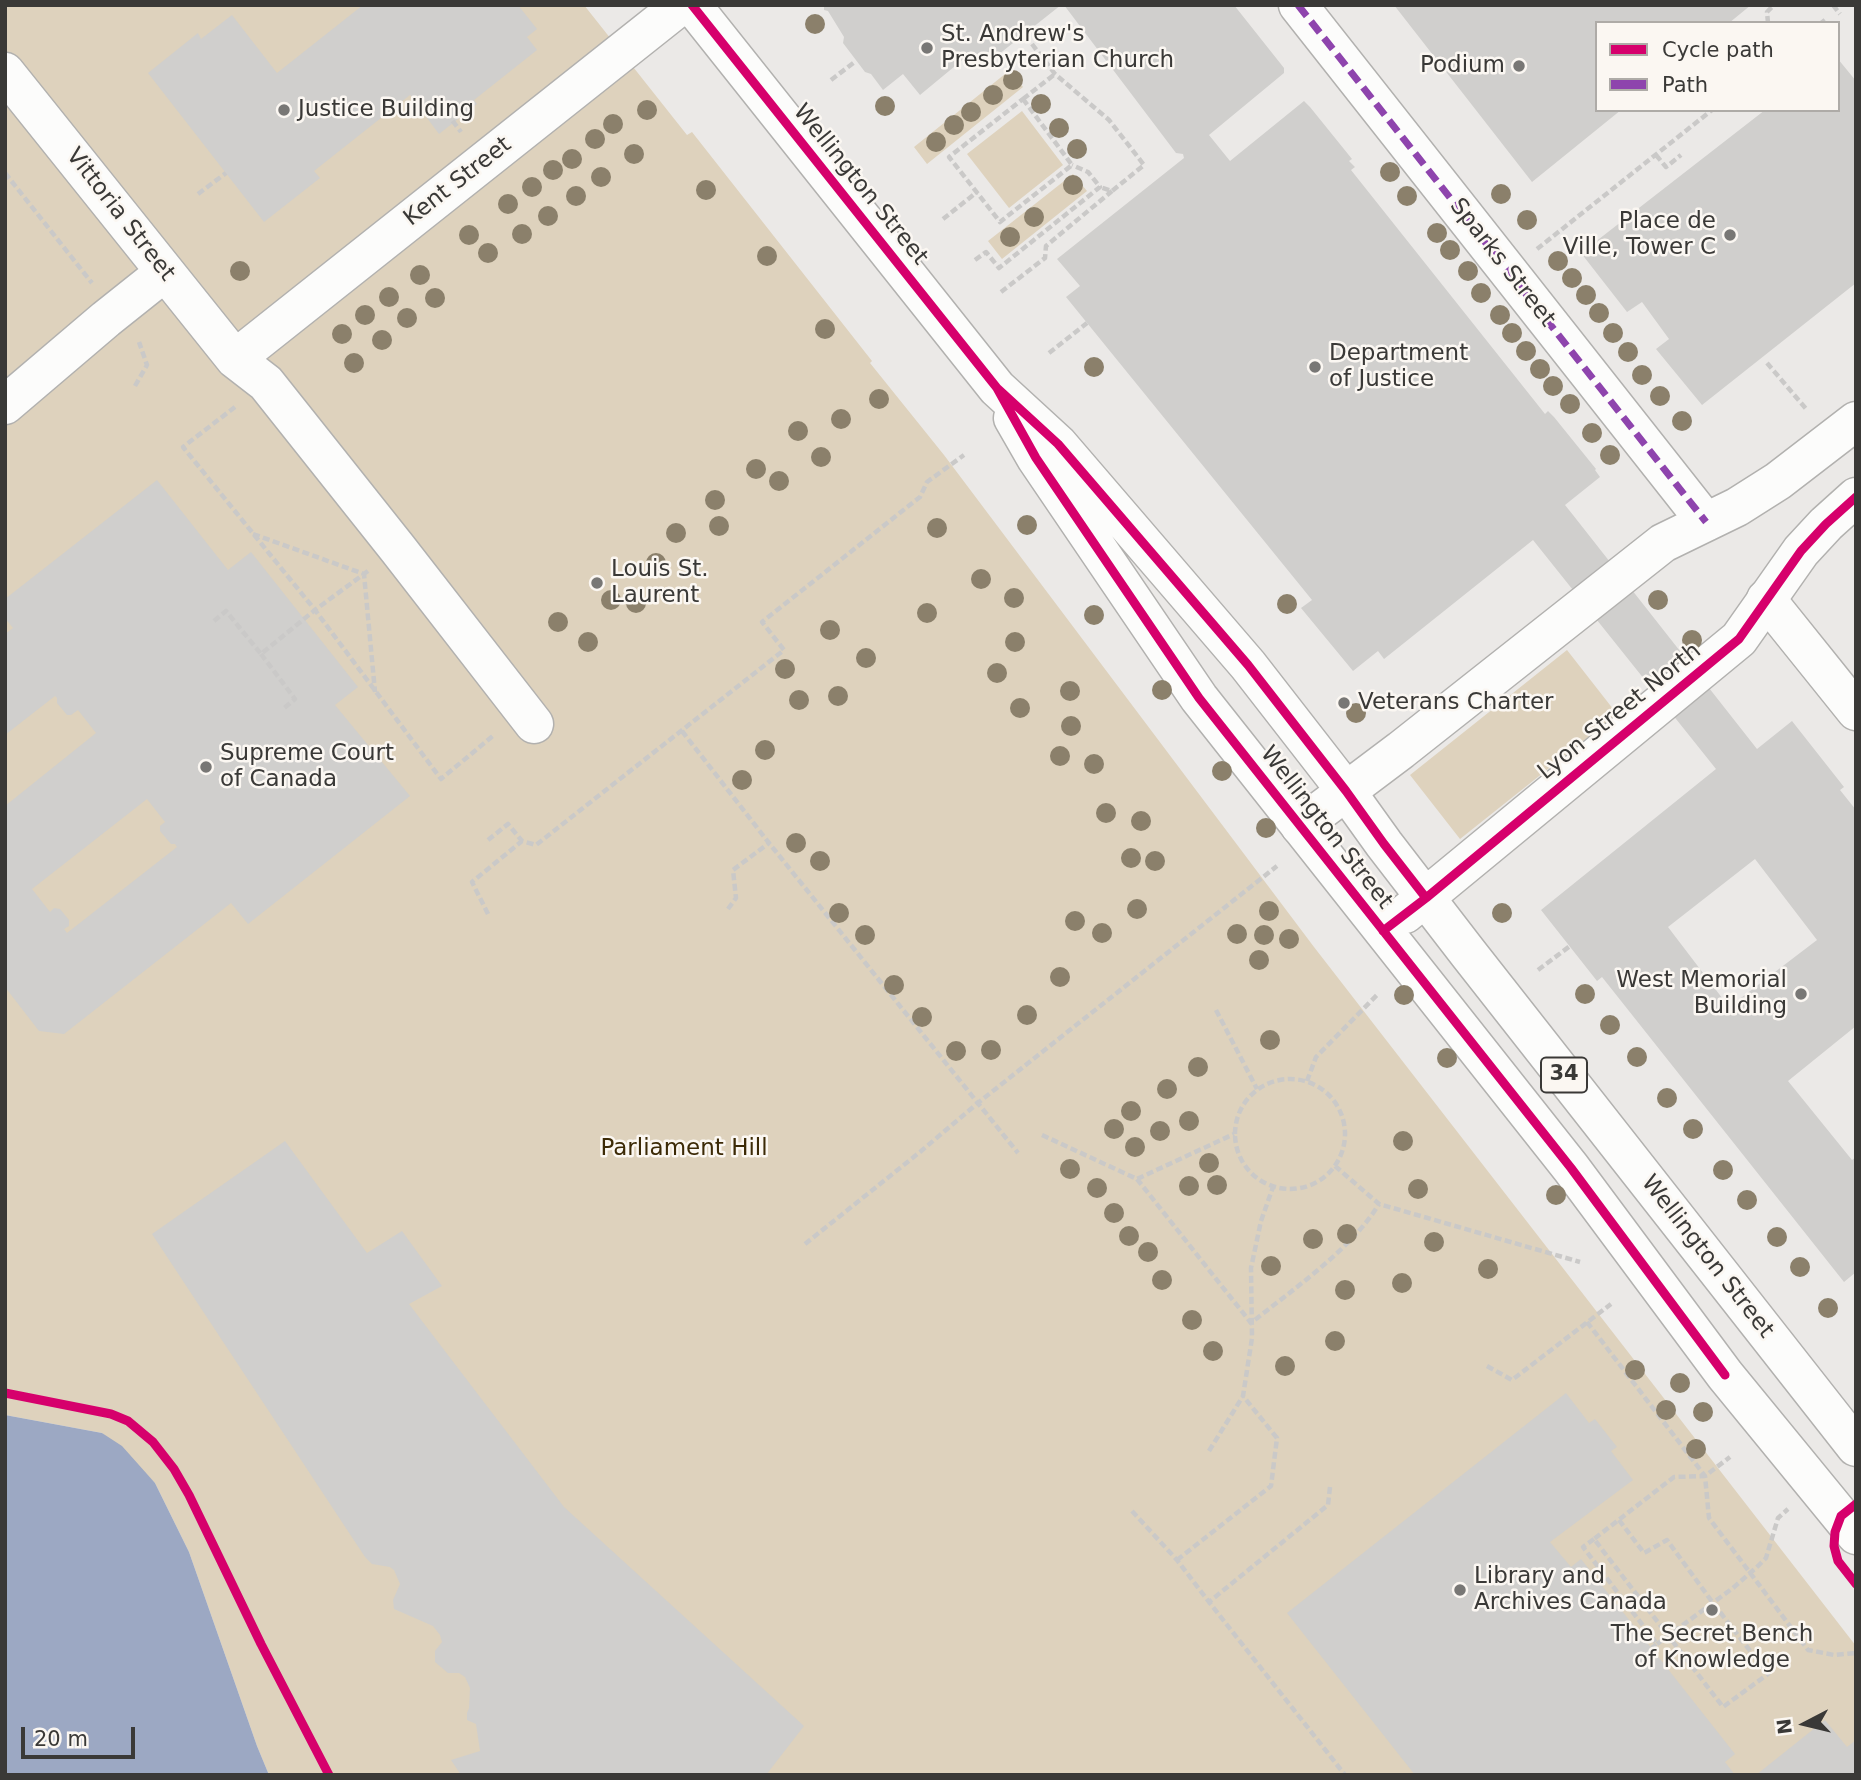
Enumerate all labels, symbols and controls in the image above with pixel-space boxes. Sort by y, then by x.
place label: St. Andrew's Presbyterian Church [941,21,1174,75]
legend [1595,21,1840,112]
text: Cycle path [1662,38,1774,62]
marker: St. Andrew's Presbyterian Church [919,40,935,56]
place label: Podium [1420,52,1505,80]
marker: Podium [1511,58,1527,74]
text: Path [1662,73,1708,97]
place label: Justice Building [298,96,474,124]
street label: Wellington Street [787,99,933,271]
marker: Justice Building [276,102,292,118]
street label: Kent Street [399,131,517,233]
street label: Vittoria Street [60,143,180,287]
street label: Sparks Street [1443,193,1561,333]
place label: Place de Ville, Tower C [1563,208,1716,262]
marker: Place de Ville, Tower C [1722,227,1738,243]
place label: Department of Justice [1329,340,1468,394]
marker: Department of Justice [1307,359,1323,375]
place label: Louis St. Laurent [611,556,709,610]
marker: Louis St. Laurent [589,575,605,591]
street label: Lyon Street North [1533,638,1707,786]
place label: Veterans Charter [1358,689,1554,717]
marker: Veterans Charter [1336,695,1352,711]
place label: Supreme Court of Canada [220,740,394,794]
street label: Wellington Street [1254,741,1398,915]
marker: Supreme Court of Canada [198,759,214,775]
place label: West Memorial Building [1616,967,1787,1021]
marker: West Memorial Building [1793,986,1809,1002]
road number: 34 [1541,1058,1587,1092]
park label: Parliament Hill [600,1135,768,1163]
street label: Wellington Street [1635,1170,1779,1344]
place label: Library and Archives Canada [1474,1563,1667,1617]
marker: Library and Archives Canada [1452,1582,1468,1598]
marker: The Secret Bench of Knowledge [1704,1602,1720,1618]
place label: The Secret Bench of Knowledge [1611,1621,1813,1675]
north arrow [1770,1689,1840,1759]
scale bar [24,1714,138,1758]
text: N [1772,1717,1796,1736]
text: 20 m [34,1727,88,1751]

